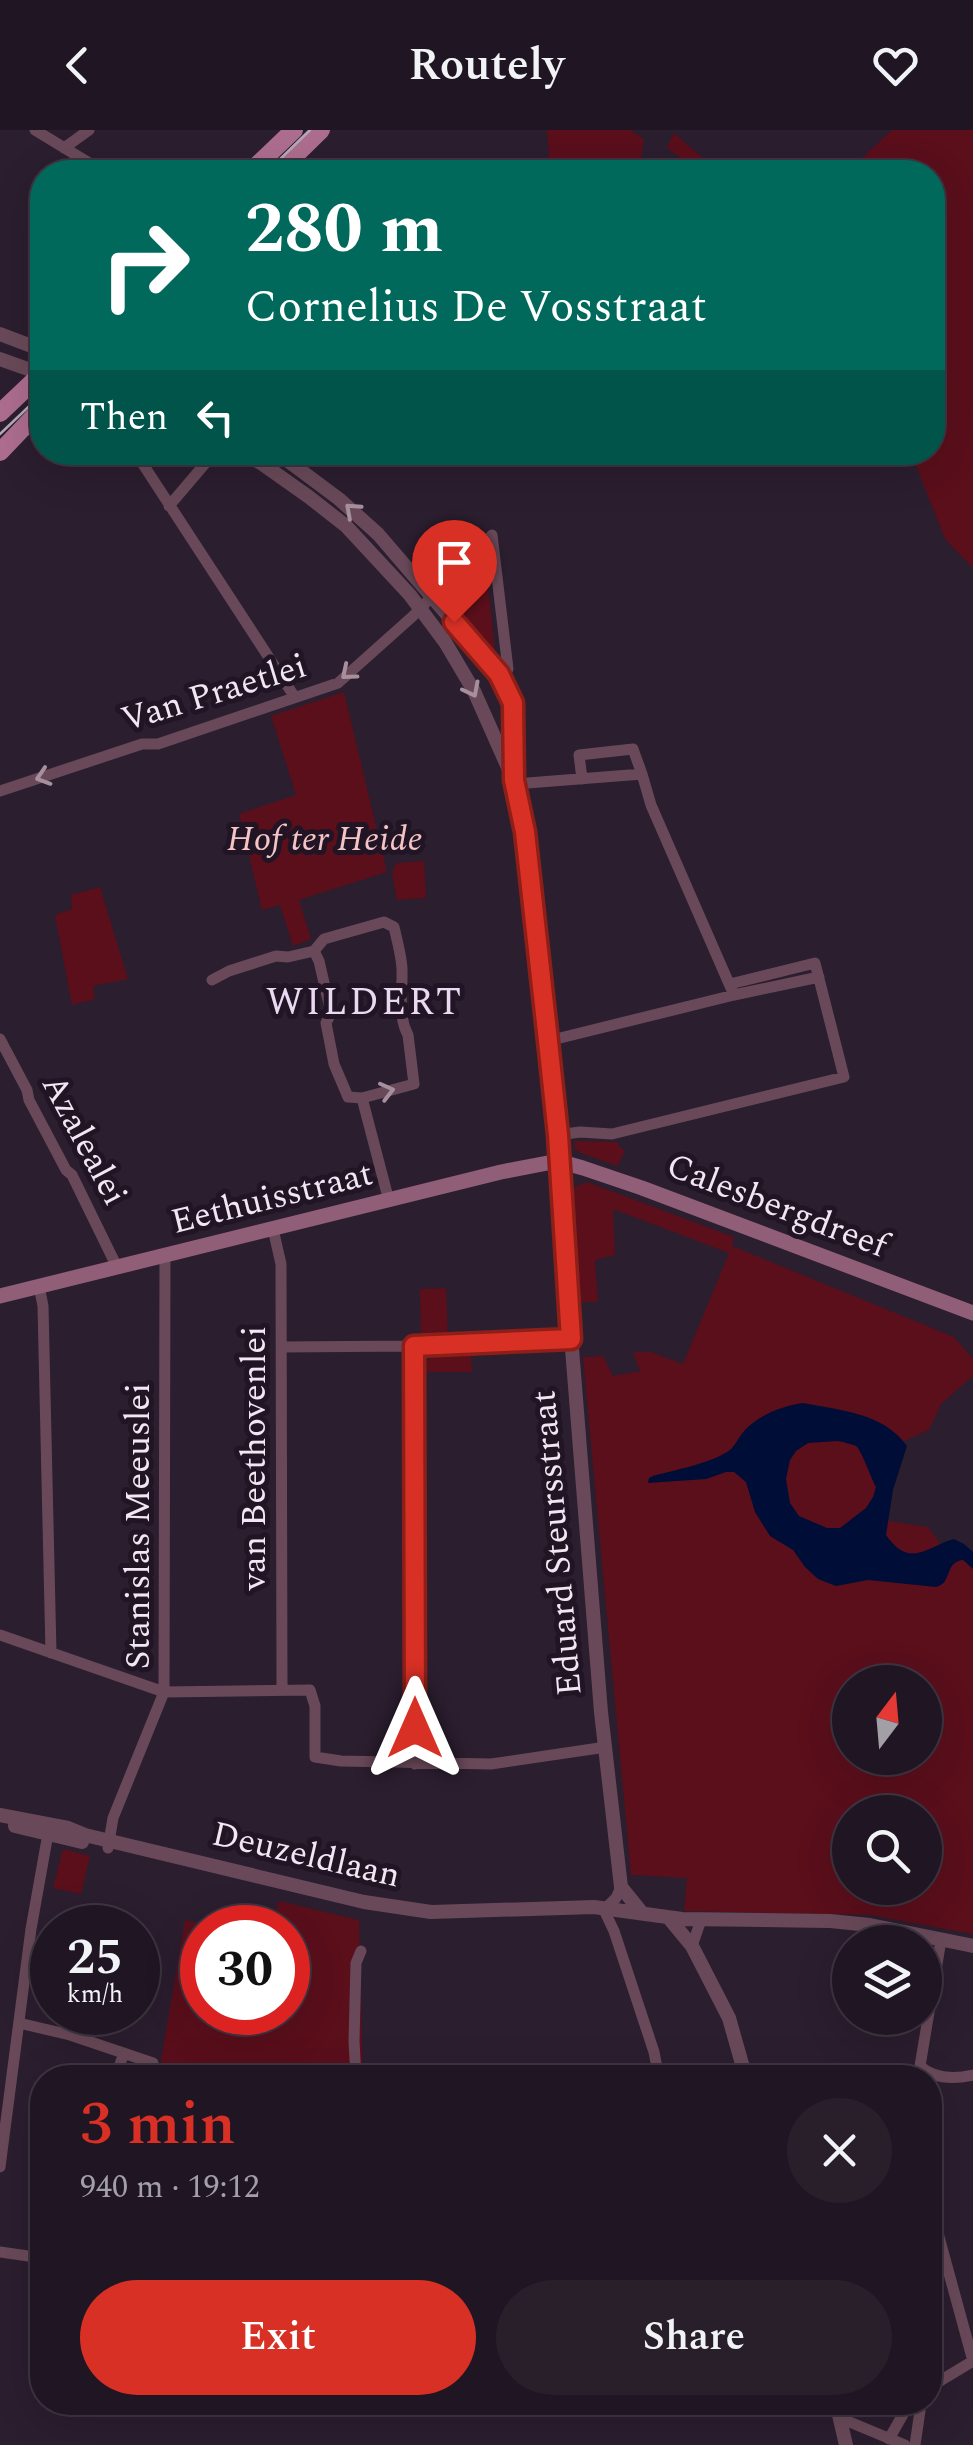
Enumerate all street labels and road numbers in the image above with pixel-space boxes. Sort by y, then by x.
street label: Van Praetlei [115,640,313,746]
street label: Azalealei [27,1065,141,1215]
street label: Calesbergdreef [659,1140,898,1274]
street label: Eethuisstraat [166,1147,378,1249]
street label: van Beethovenlei [228,1326,281,1591]
street label: Stanislas Meeuslei [112,1383,165,1669]
street label: Eduard Steursstraat [517,1388,597,1698]
street label: Deuzeldlaan [207,1808,405,1902]

